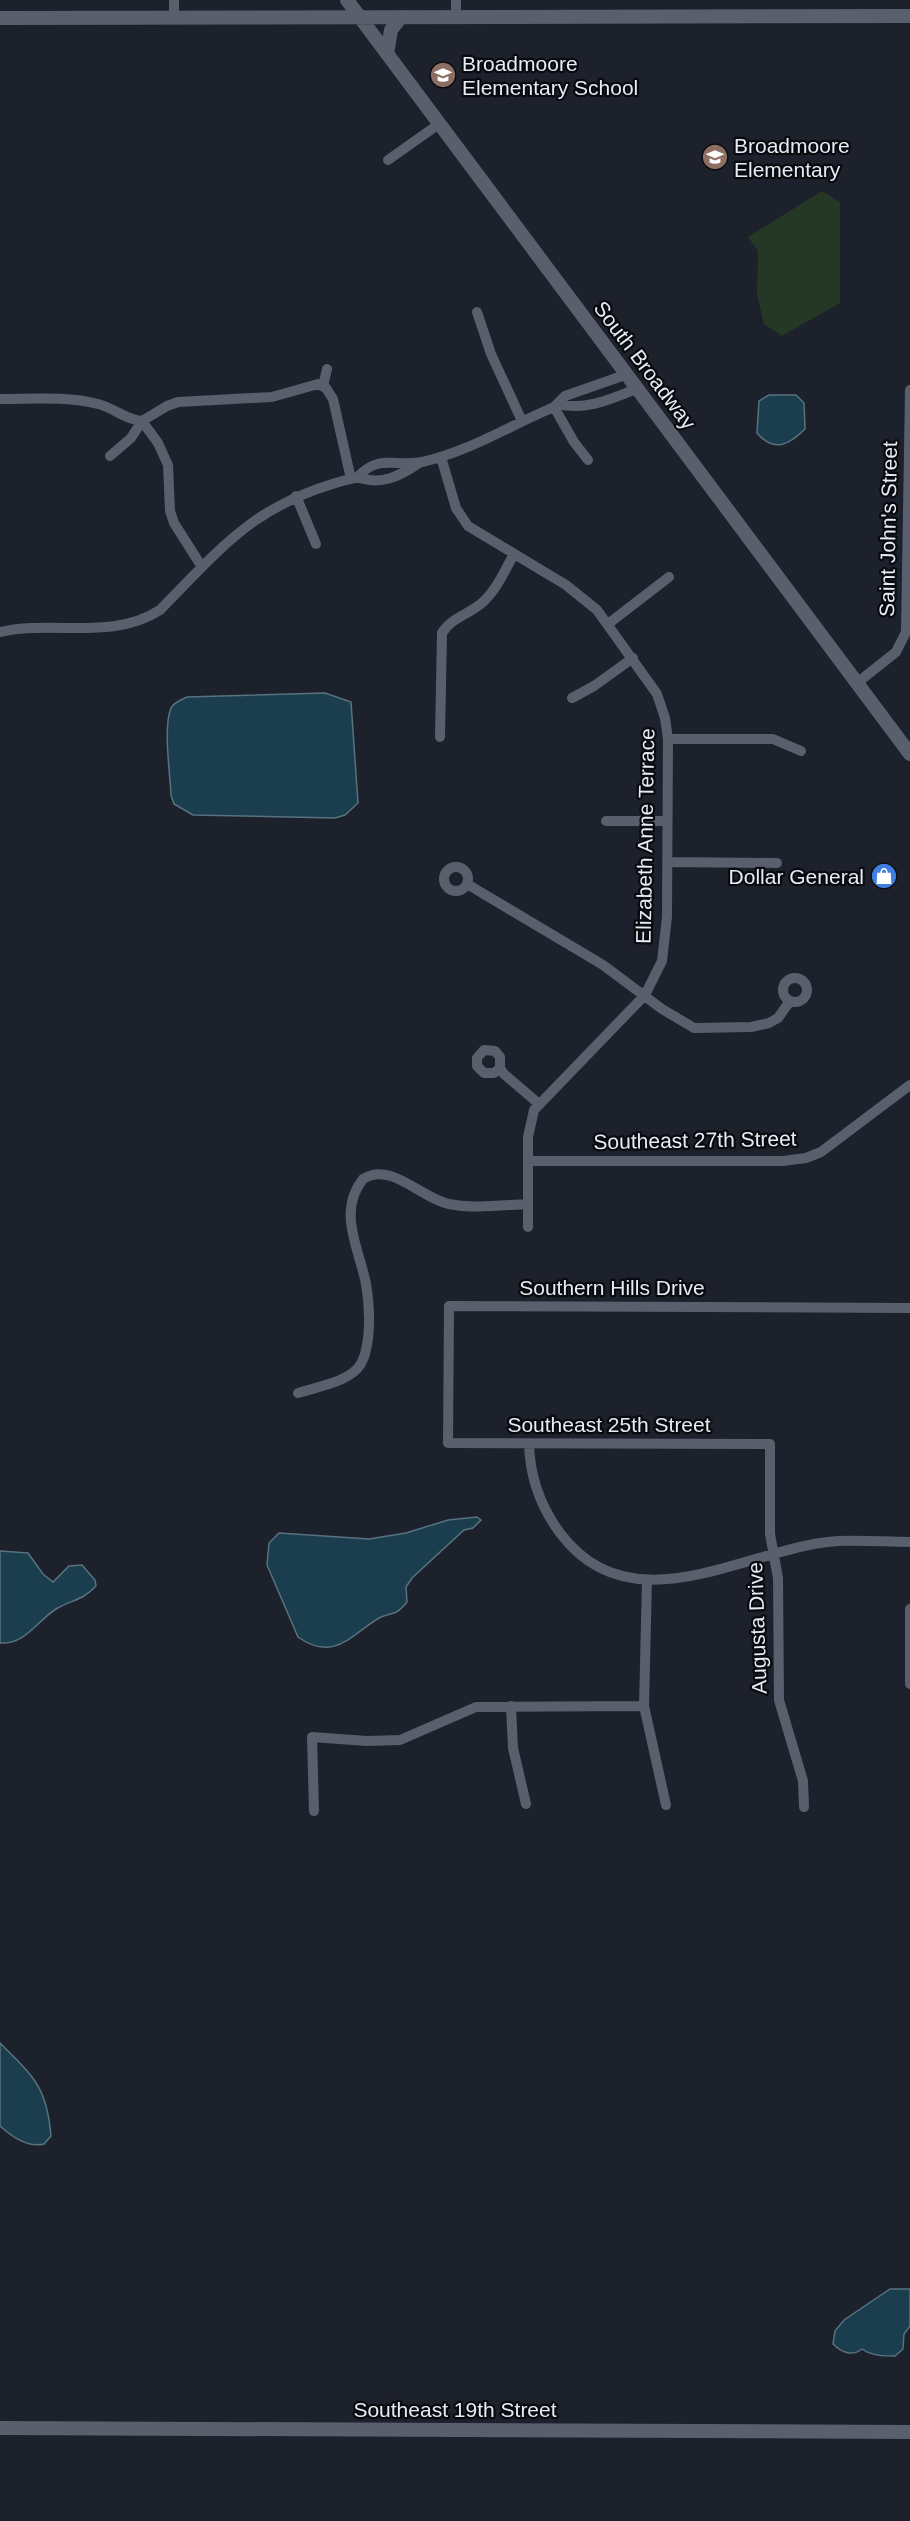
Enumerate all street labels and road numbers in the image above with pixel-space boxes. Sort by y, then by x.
street label: South Broadway [589,297,701,434]
street label: Saint John's Street [875,441,901,617]
street label: Elizabeth Anne Terrace [632,728,658,944]
street label: Southeast 27th Street [593,1127,797,1153]
street label: Southern Hills Drive [519,1276,705,1299]
street label: Southeast 25th Street [507,1413,711,1436]
street label: Augusta Drive [743,1562,771,1694]
street label: Southeast 19th Street [353,2398,557,2421]

